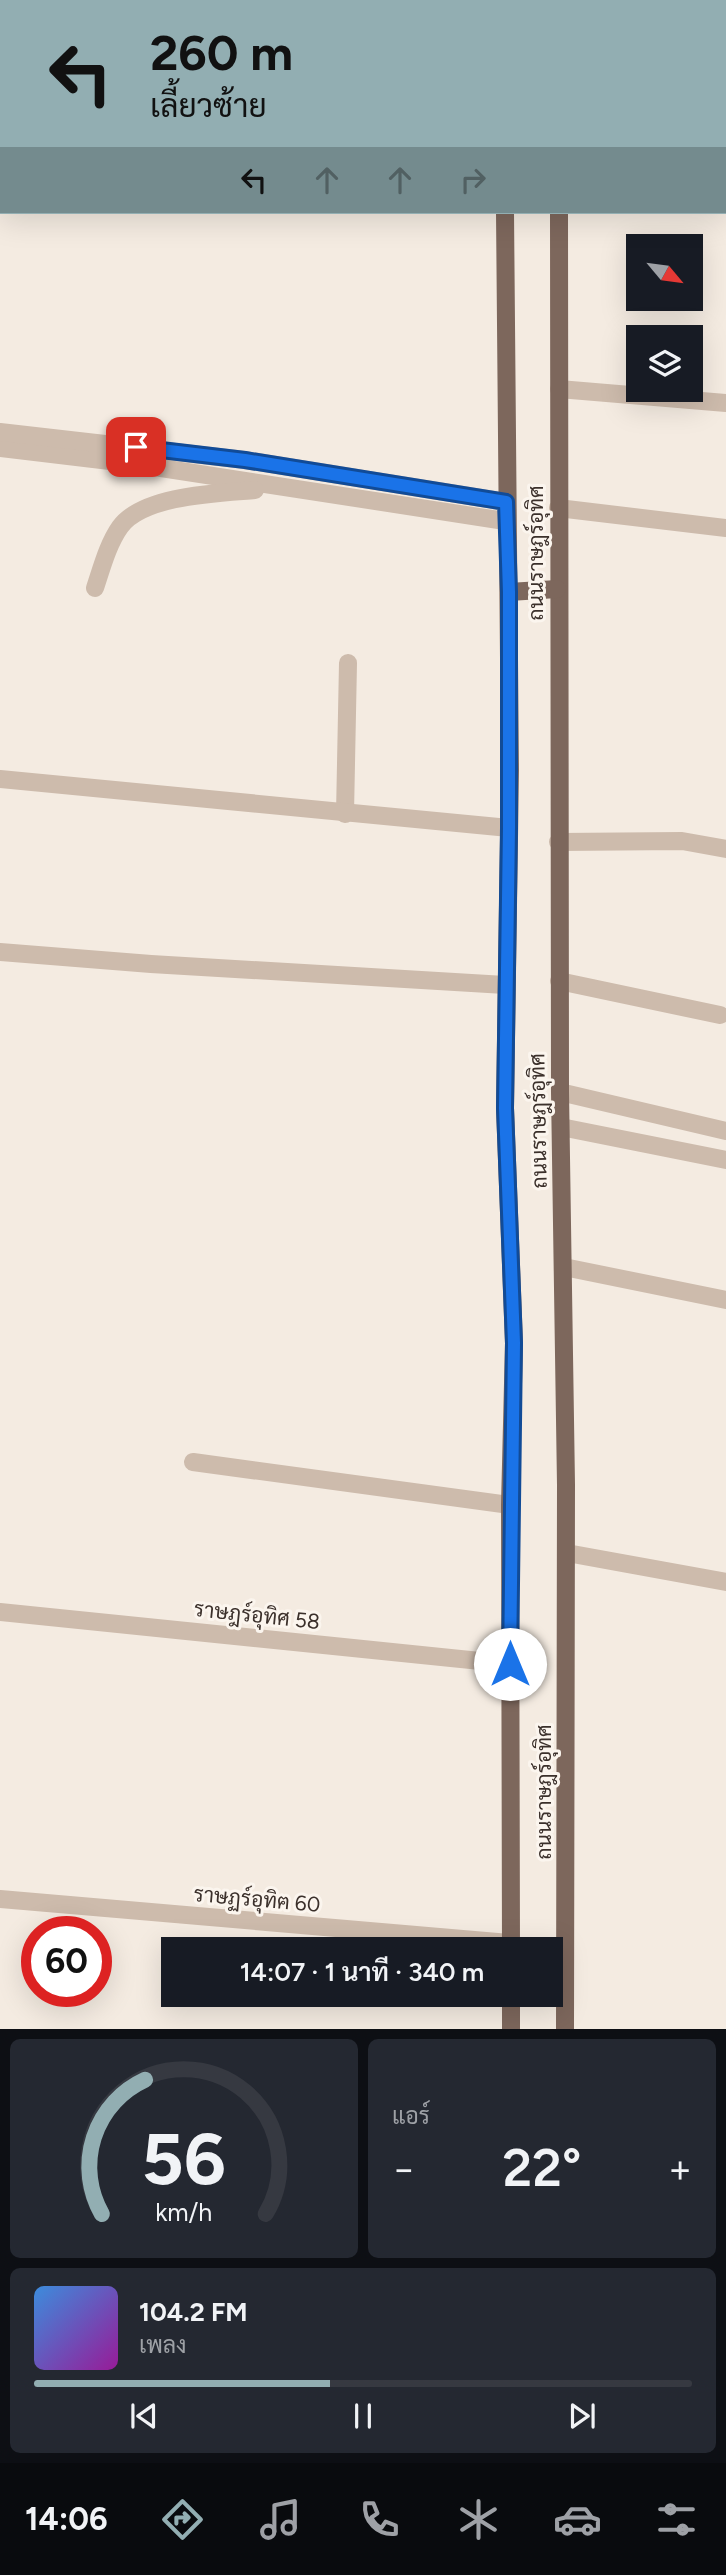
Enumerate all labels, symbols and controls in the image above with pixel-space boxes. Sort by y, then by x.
text: 260 m [150,23,293,82]
icon: left [35,28,126,119]
text: เลี้ยวซ้าย [150,87,267,125]
icon: left [235,161,273,199]
icon: ahead [308,161,346,199]
icon: ahead [381,161,419,199]
icon: right [454,161,492,199]
north arrow [626,234,704,312]
map controls [626,234,703,402]
button: layers [626,325,703,402]
pin [106,417,166,477]
icon: arrive [117,428,155,466]
street label: ถนนราษฎร์อุทิศ [522,485,550,621]
street label: ถนนราษฎร์อุทิศ [523,1053,554,1189]
street label: ราษฎร์อุทิศ 58 [193,1595,321,1636]
position arrow [473,1627,547,1701]
street label: ถนนราษฎร์อุทิศ [530,1724,558,1860]
street label: ราษฏร์อุทิฅ 60 [192,1880,321,1919]
speed limit sign: 60 [21,1916,112,2007]
text: 14:07 · 1 นาที · 340 m [240,1956,484,1988]
text: แอร์ [392,2102,430,2130]
text: 56 [142,2116,226,2203]
text: 22° [503,2137,581,2199]
text: − [392,2146,416,2192]
text: + [668,2146,692,2192]
text: km/h [155,2197,213,2227]
text: 104.2 FM [139,2296,248,2328]
text: เพลง [139,2331,186,2359]
icon: previous [125,2397,163,2435]
icon: pause [344,2397,382,2435]
icon: next [563,2397,601,2435]
icon: directions [158,2495,207,2544]
icon: music [256,2495,305,2544]
icon: phone [355,2495,404,2544]
icon: climate [454,2495,503,2544]
icon: car [553,2495,602,2544]
icon: filters [652,2495,701,2544]
text: 14:06 [25,2500,108,2538]

